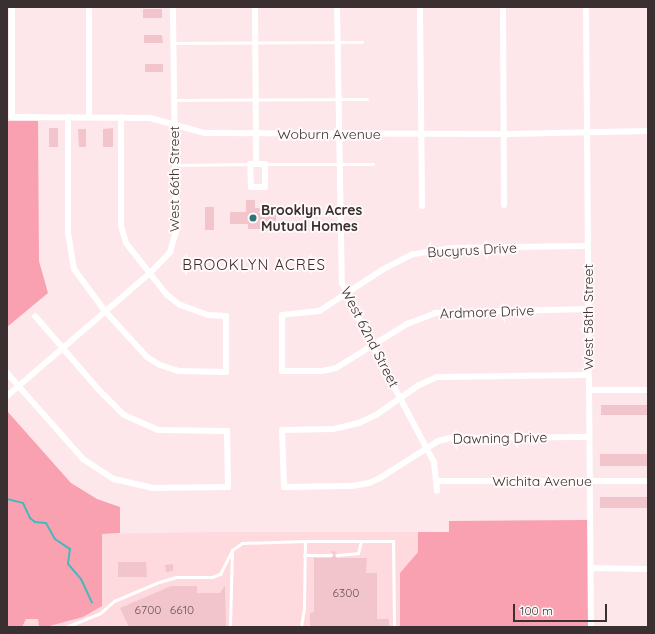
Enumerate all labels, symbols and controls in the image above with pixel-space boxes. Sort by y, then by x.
street label: West 66th Street [166,126,182,232]
street label: Woburn Avenue [277,126,381,142]
place label: Brooklyn Acres Mutual Homes [261,202,362,234]
marker: Brooklyn Acres Mutual Homes [248,213,258,223]
street label: Bucyrus Drive [427,239,517,261]
district label: BROOKLYN ACRES [182,256,326,274]
street label: West 58th Street [580,264,596,370]
street label: West 62nd Street [337,284,403,390]
street label: Ardmore Drive [440,302,534,322]
street label: Dawning Drive [453,429,547,447]
street label: Wichita Avenue [492,473,592,489]
house number: 6300 [332,586,360,600]
scale bar [515,596,609,622]
house number: 6700 [135,603,161,617]
house number: 6610 [170,603,194,617]
text: 100 m [520,603,553,618]

